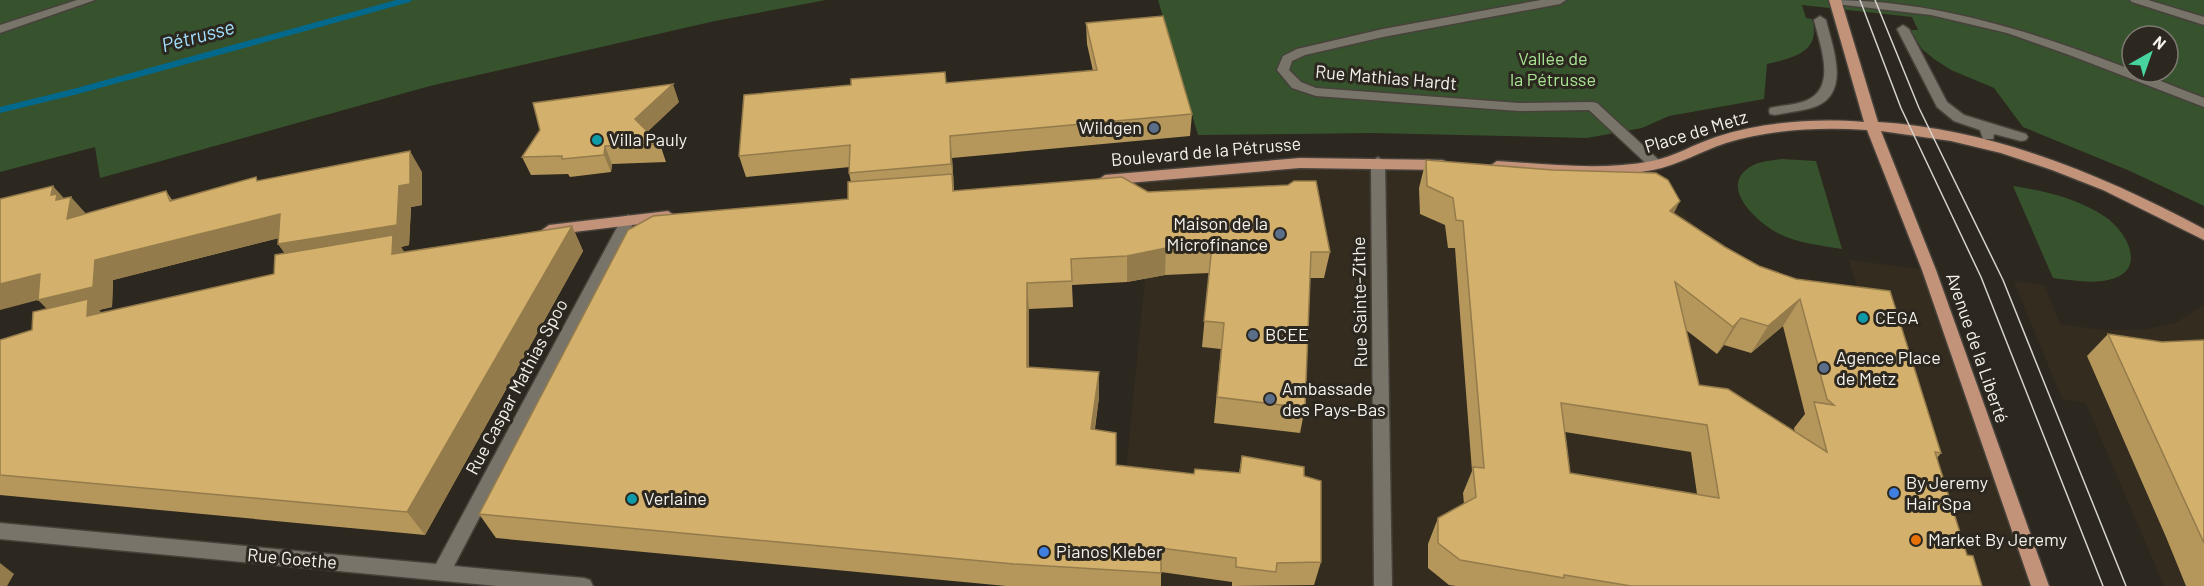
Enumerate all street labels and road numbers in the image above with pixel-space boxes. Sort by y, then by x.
street label: Rue Mathias Hardt [1314,60,1458,94]
street label: Place de Metz [1642,105,1750,157]
street label: Boulevard de la Pétrusse [1110,132,1302,170]
street label: Rue Sainte-Zithe [1347,236,1371,368]
street label: Avenue de la Liberté [1942,270,2014,426]
street label: Rue Caspar Mathias Spoo [460,295,572,478]
street label: Rue Goethe [246,543,338,573]

